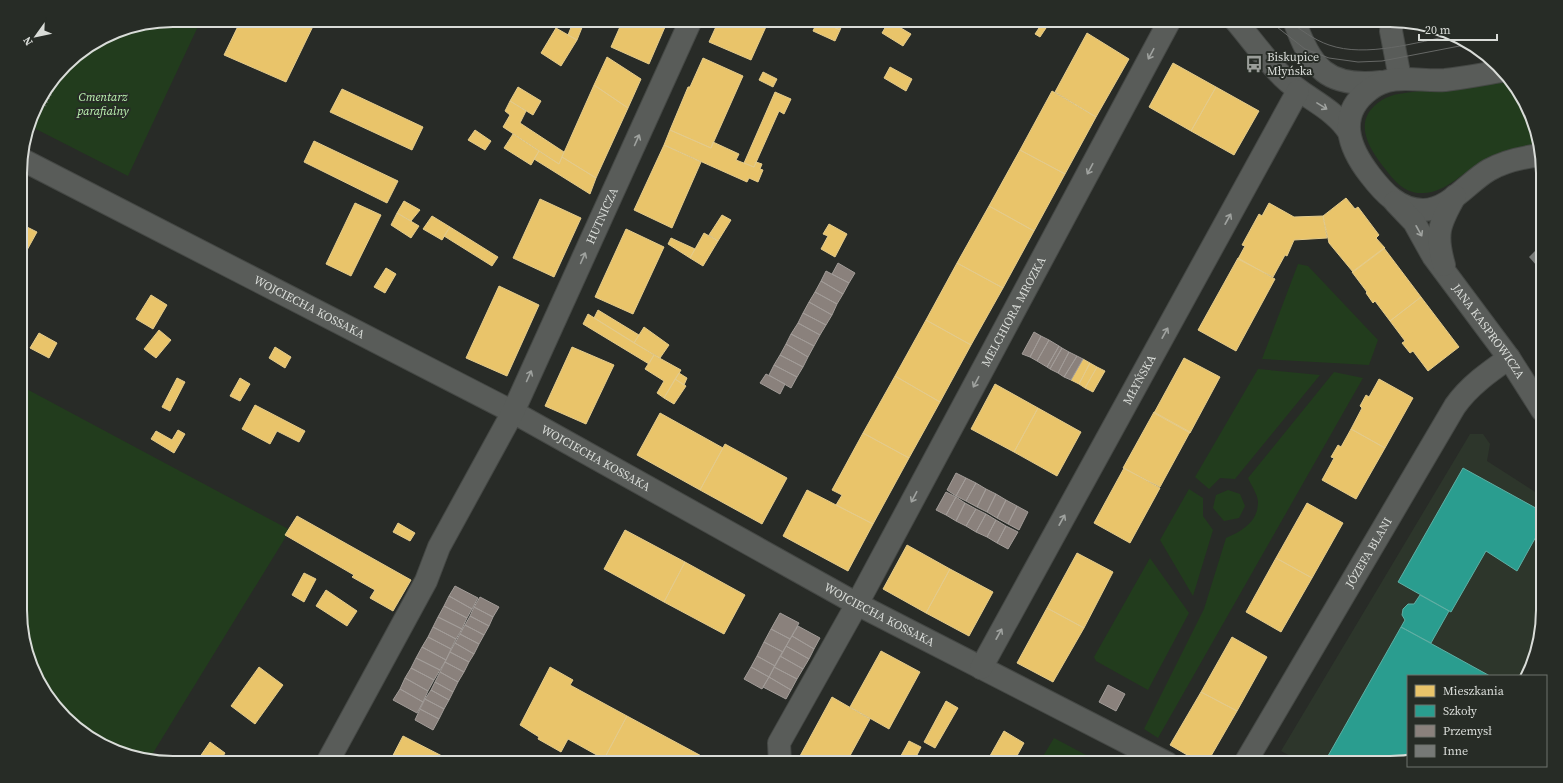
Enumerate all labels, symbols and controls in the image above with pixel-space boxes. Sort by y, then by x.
north arrow [16,16,56,56]
scale bar [1419,16,1497,42]
text: 20 m [1425,22,1451,38]
text: N [20,34,37,49]
one-way arrow [1147,48,1154,60]
place label: Biskupice Młyńska [1267,49,1319,79]
bus stop icon: Biskupice Młyńska [1244,54,1264,74]
park label: Cmentarz parafialny [76,89,129,119]
one-way arrow [1316,102,1328,110]
one-way arrow [633,134,641,146]
one-way arrow [1085,163,1093,175]
street label: HUTNICZA [582,185,622,247]
one-way arrow [1224,213,1232,225]
one-way arrow [1415,225,1423,237]
one-way arrow [580,252,587,264]
street label: MELCHIORA MROZKA [978,254,1050,370]
street label: WOJCIECHA KOSSAKA [251,272,367,342]
street label: JANA KASPROWICZA [1448,280,1528,382]
one-way arrow [1162,327,1169,339]
street label: MŁYŃSKA [1119,352,1160,408]
one-way arrow [526,371,533,383]
one-way arrow [971,376,979,388]
street label: WOJCIECHA KOSSAKA [538,421,653,495]
one-way arrow [910,491,918,503]
one-way arrow [1059,514,1066,526]
street label: JÓZEFA BLANI [1341,515,1396,592]
street label: WOJCIECHA KOSSAKA [821,579,937,651]
one-way arrow [996,628,1004,640]
legend [1407,675,1547,767]
text: Mieszkania [1443,683,1505,699]
text: Szkoły [1443,703,1478,719]
text: Przemysł [1443,723,1492,739]
text: Inne [1443,743,1468,759]

